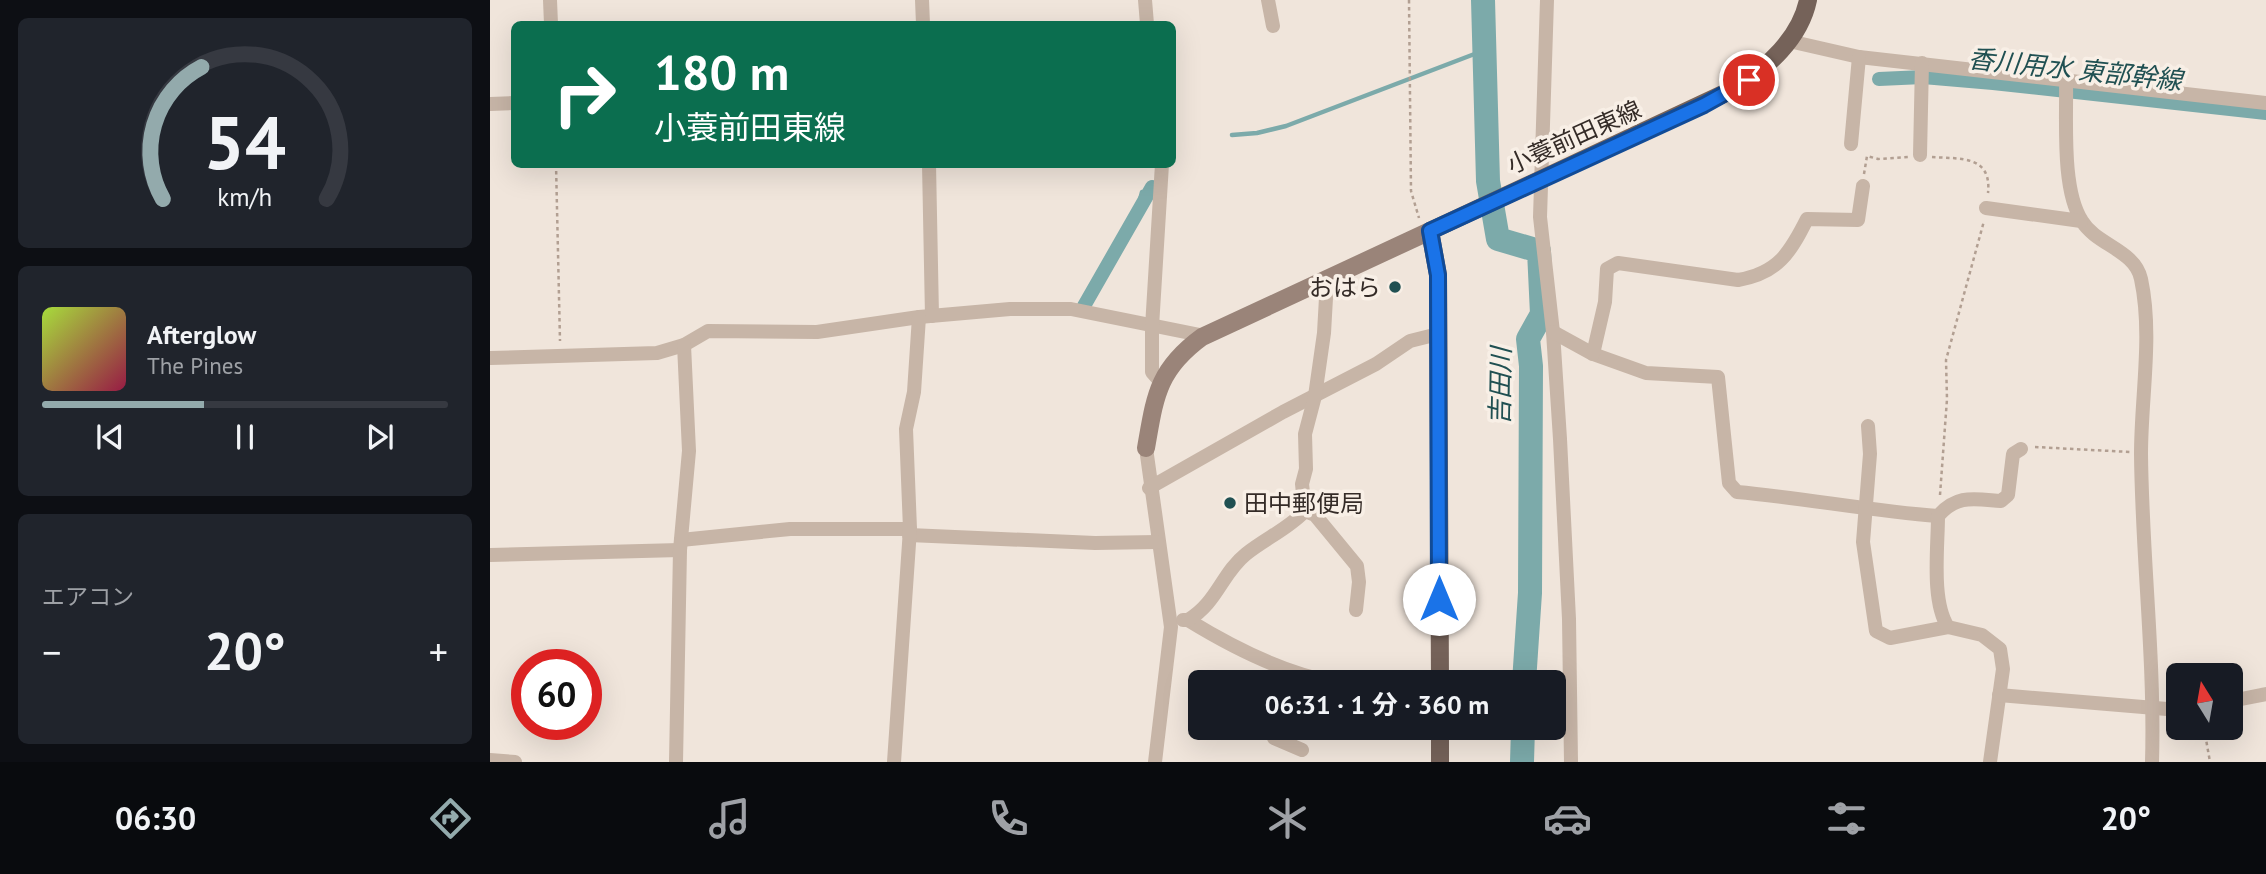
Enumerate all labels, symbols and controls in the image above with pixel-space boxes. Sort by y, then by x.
text: 180 m [654,40,789,104]
water label: 香川用水 東部幹線 [1966,41,2187,97]
icon: right [539,49,630,140]
pin [1719,50,1779,110]
icon: arrive [1730,61,1768,99]
street label: 小蓑前田東線 [1502,94,1646,180]
text: 54 [204,95,286,189]
text: 小蓑前田東線 [654,106,846,148]
text: km/h [218,181,272,213]
place label: おはら [1309,272,1381,303]
marker: おはら [1387,279,1403,295]
text: Afterglow [147,318,256,351]
water label: 吉田川 [1483,344,1517,425]
text: The Pines [147,351,243,380]
icon: previous [91,418,129,456]
icon: pause [226,418,264,456]
icon: next [361,418,399,456]
place label: 田中郵便局 [1244,488,1364,519]
marker: 田中郵便局 [1222,495,1238,511]
position arrow [1402,562,1476,636]
text: エアコン [42,582,134,611]
text: 20° [204,617,286,684]
text: − [42,627,61,676]
text: + [429,627,448,676]
speed limit sign: 60 [511,649,602,740]
north arrow [2166,663,2244,740]
map controls [2166,663,2243,740]
text: 06:31 · 1 分 · 360 m [1265,688,1489,721]
icon: directions [426,794,475,843]
icon: music [705,794,754,843]
icon: phone [984,794,1033,843]
icon: climate [1263,794,1312,843]
icon: car [1543,794,1592,843]
icon: filters [1822,794,1871,843]
text: 06:30 [115,797,196,839]
text: 20° [2101,797,2151,839]

